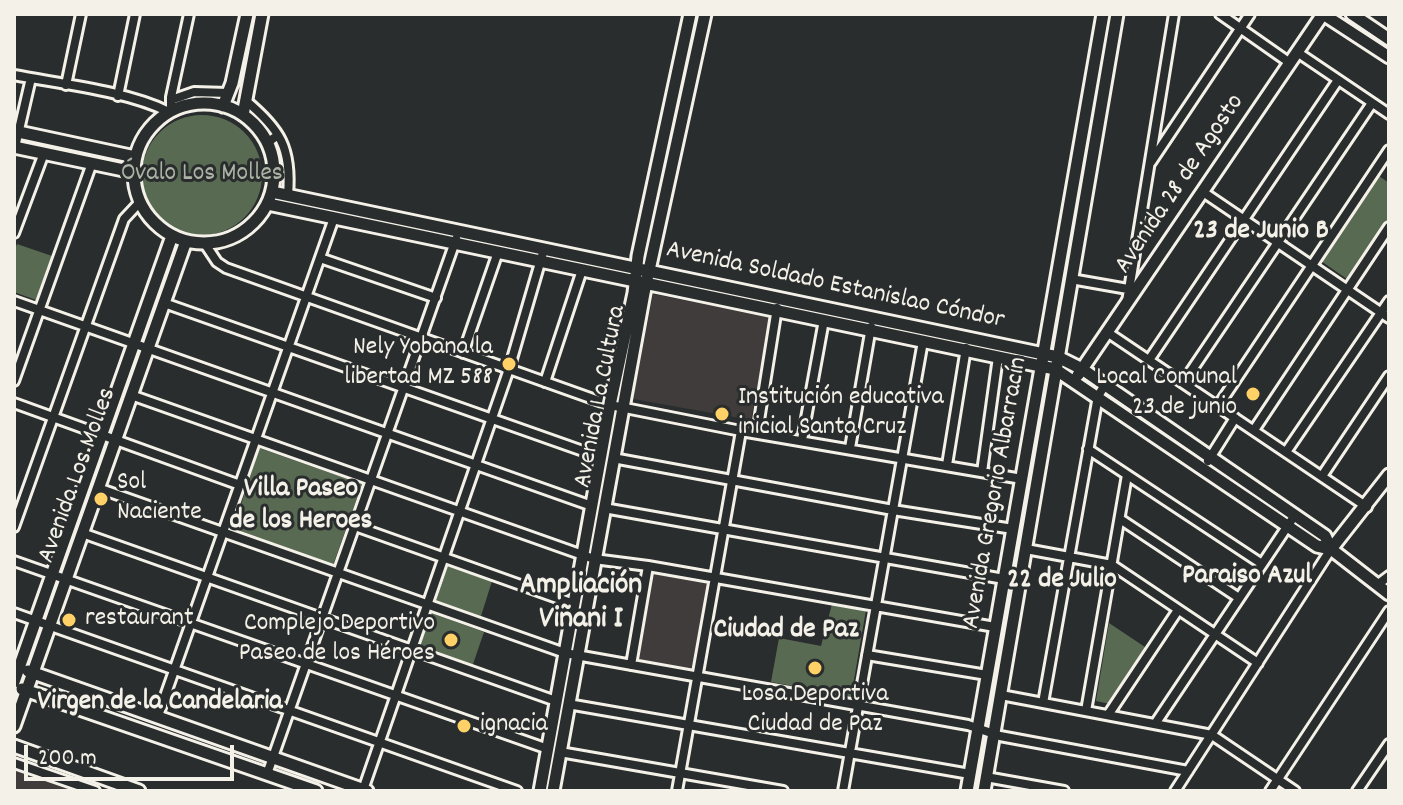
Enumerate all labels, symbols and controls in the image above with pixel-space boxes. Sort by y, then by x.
street label: Avenida 28 de Agosto [1109,89,1253,281]
park label: Óvalo Los Molles [121,159,283,191]
district label: 23 de Junio B [1193,216,1329,250]
street label: Avenida Soldado Estanislao Cóndor [663,236,1007,338]
street label: Avenida La Cultura [569,303,635,491]
place label: Nely Yobana la libertad MZ 588 [344,333,493,394]
marker: Nely Yobana la libertad MZ 588 [500,355,518,373]
street label: Avenida Gregorio Albarracín [958,355,1036,631]
place label: Local Comunal 23 de junio [1096,363,1237,424]
place label: Institución educativa inicial Santa Cruz [738,383,944,444]
street label: Avenida Los Molles [33,384,125,568]
marker: Local Comunal 23 de junio [1244,385,1262,403]
marker: Institución educativa inicial Santa Cruz [713,405,731,423]
place label: Sol Naciente [117,468,202,530]
district label: Villa Paseo de los Heroes [230,474,372,540]
marker: Sol Naciente [92,490,110,508]
district label: Paraiso Azul [1182,561,1312,595]
district label: 22 de Julio [1007,565,1117,599]
district label: Ampliación Viñani I [520,570,642,640]
place label: restaurant [85,604,193,636]
place label: Complejo Deportivo Paseo de los Héroes [239,609,435,670]
marker: restaurant [60,611,78,629]
district label: Ciudad de Paz [713,615,859,649]
marker: Complejo Deportivo Paseo de los Héroes [442,631,460,649]
marker: Losa Deportiva Ciudad de Paz [806,659,824,677]
place label: Losa Deportiva Ciudad de Paz [742,680,888,742]
district label: Virgen de la Candelaria [38,687,282,721]
place label: ignacia [480,710,548,742]
marker: ignacia [455,717,473,735]
scale bar [28,729,238,779]
text: 200 m [38,742,97,776]

